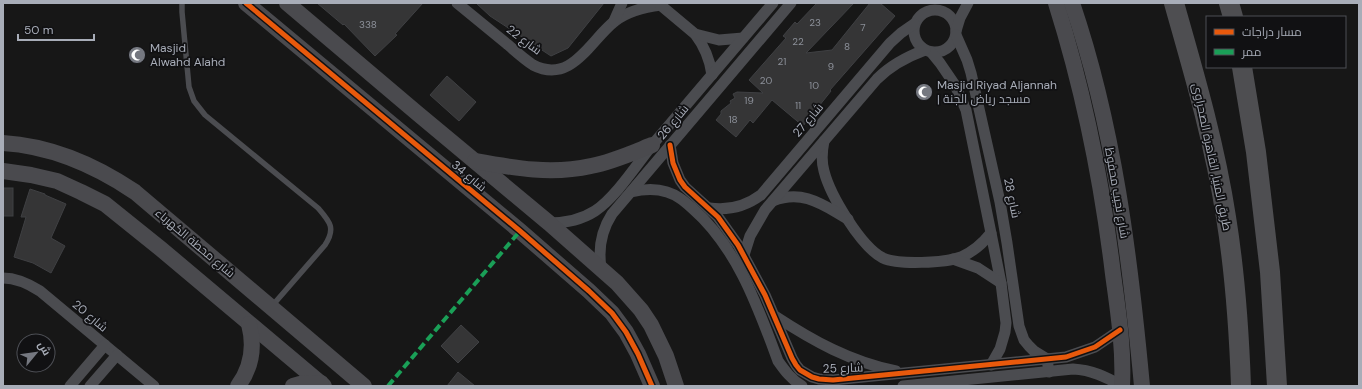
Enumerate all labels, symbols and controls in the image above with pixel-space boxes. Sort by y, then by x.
scale bar [18,16,94,42]
house number: 23 [809,16,821,29]
legend [1206,16,1346,68]
house number: 338 [359,18,377,31]
street label: شارع 22 [503,21,545,59]
house number: 7 [860,21,866,34]
text: 50 m [24,22,53,38]
text: مسار دراجات [1242,24,1302,40]
house number: 22 [792,35,804,48]
place label: Masjid Alwahd Alahd [150,40,225,70]
house number: 8 [844,40,850,53]
text: ممر [1241,44,1261,60]
mosque icon: Masjid Alwahd Alahd [127,45,147,65]
house number: 21 [778,55,786,68]
house number: 9 [828,60,834,73]
house number: 20 [760,74,772,87]
place label: Masjid Riyad Aljannah | مسجد رياض الجنة [937,77,1057,107]
house number: 10 [809,79,819,92]
mosque icon: Masjid Riyad Aljannah | مسجد رياض الجنة [914,82,934,102]
street label: طريق المنيا, القاهرة الصحراوى [1189,82,1235,232]
house number: 19 [744,94,754,107]
house number: 11 [795,99,801,112]
street label: شارع 27 [789,100,827,140]
street label: شارع 26 [654,101,692,143]
house number: 18 [728,113,738,126]
street label: شارع نجيب محفوظ [1101,146,1133,240]
street label: شارع 34 [448,157,490,195]
street label: شارع 28 [1000,177,1024,220]
street label: شارع محطة الكهرباء [152,205,238,281]
street label: شارع 20 [69,297,111,335]
north arrow [16,333,56,373]
text: ش [35,339,54,358]
street label: شارع 25 [822,359,864,377]

